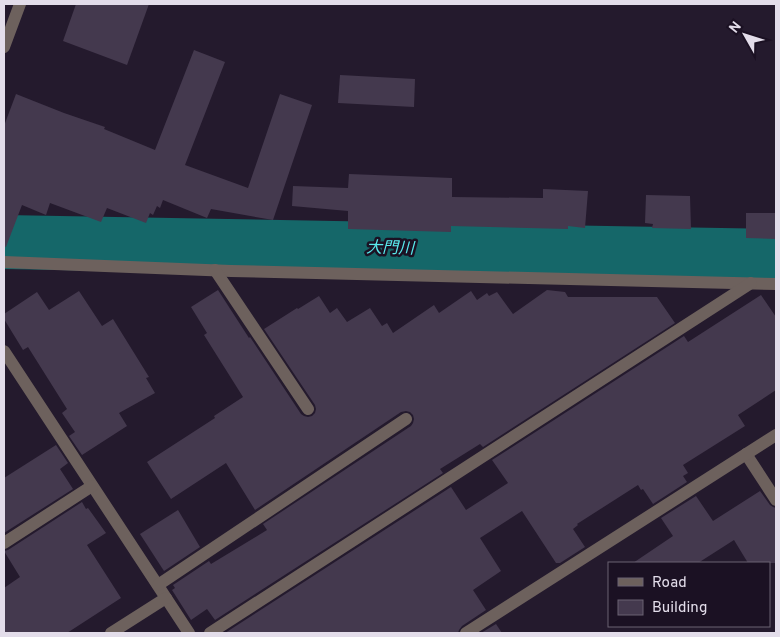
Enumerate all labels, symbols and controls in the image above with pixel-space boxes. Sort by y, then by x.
north arrow [720,10,770,60]
text: N [726,19,746,37]
water label: 大門川 [366,239,416,259]
legend [608,562,770,627]
text: Road [652,574,687,593]
text: Building [652,599,707,618]

